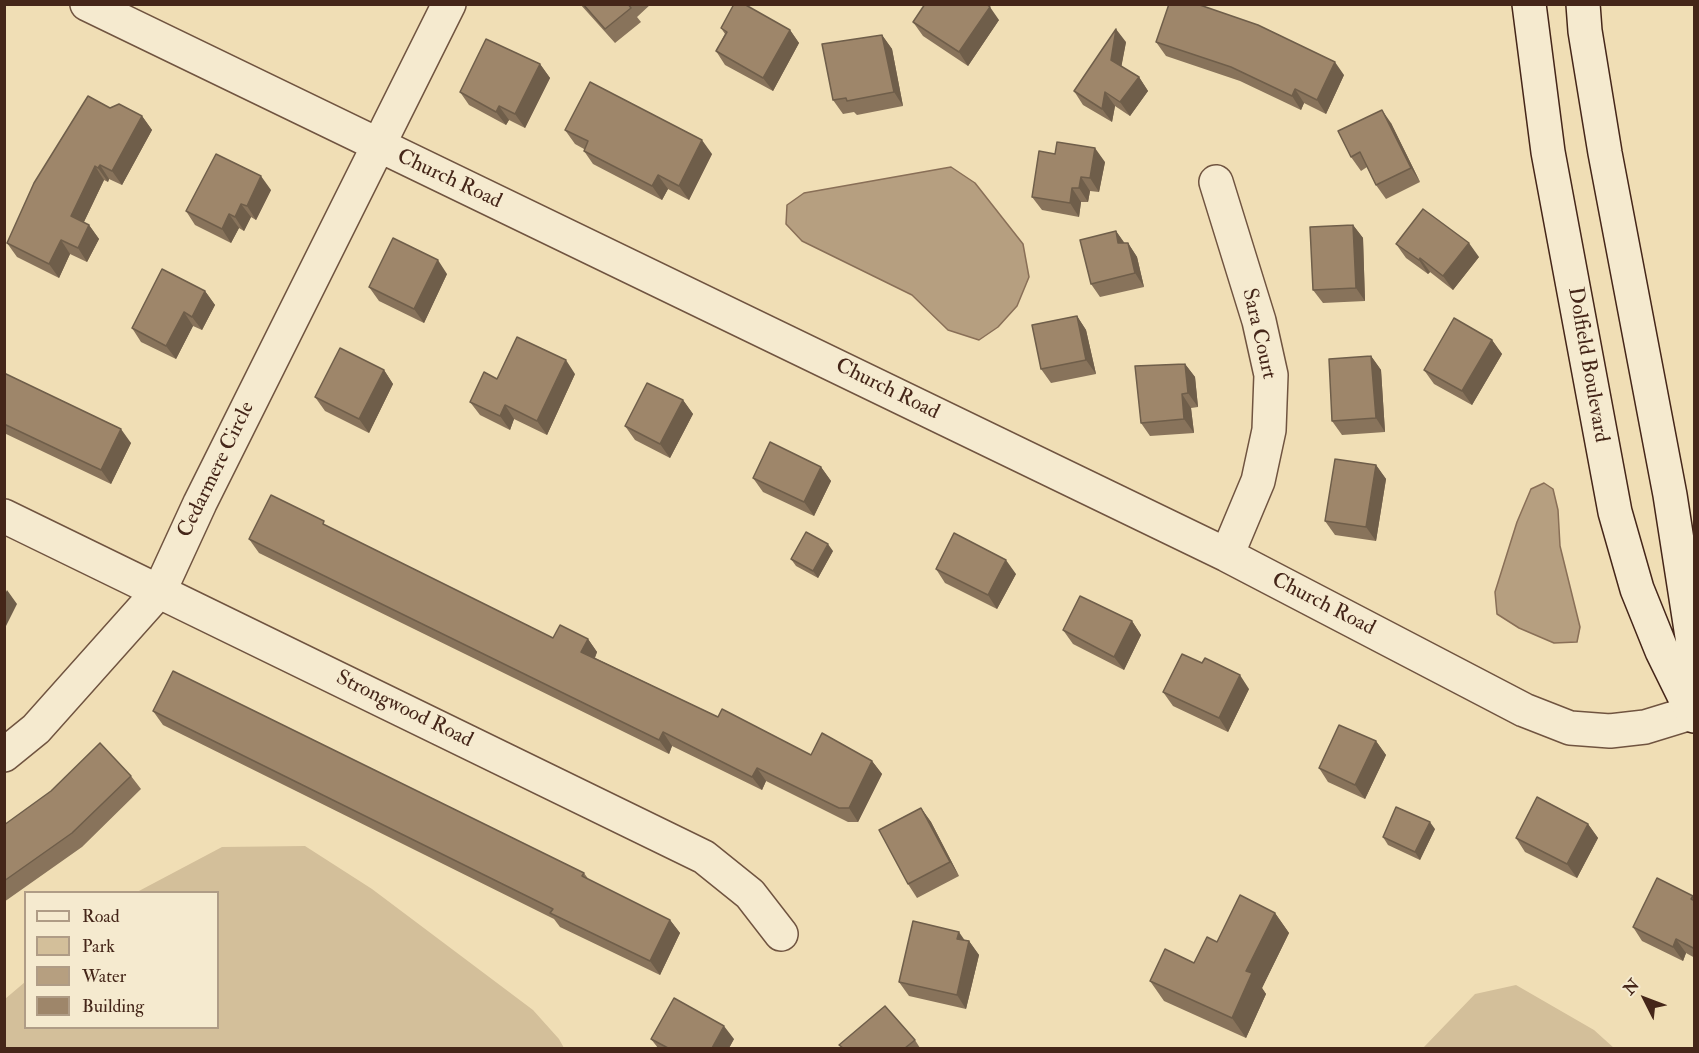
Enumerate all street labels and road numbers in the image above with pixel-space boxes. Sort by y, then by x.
street label: Church Road [393,145,505,215]
street label: Dolfield Boulevard [1561,285,1613,445]
street label: Sara Court [1235,286,1281,382]
street label: Church Road [831,354,943,426]
street label: Cedarmere Circle [173,398,261,542]
street label: Church Road [1267,568,1379,642]
street label: Strongwood Road [331,666,477,754]

